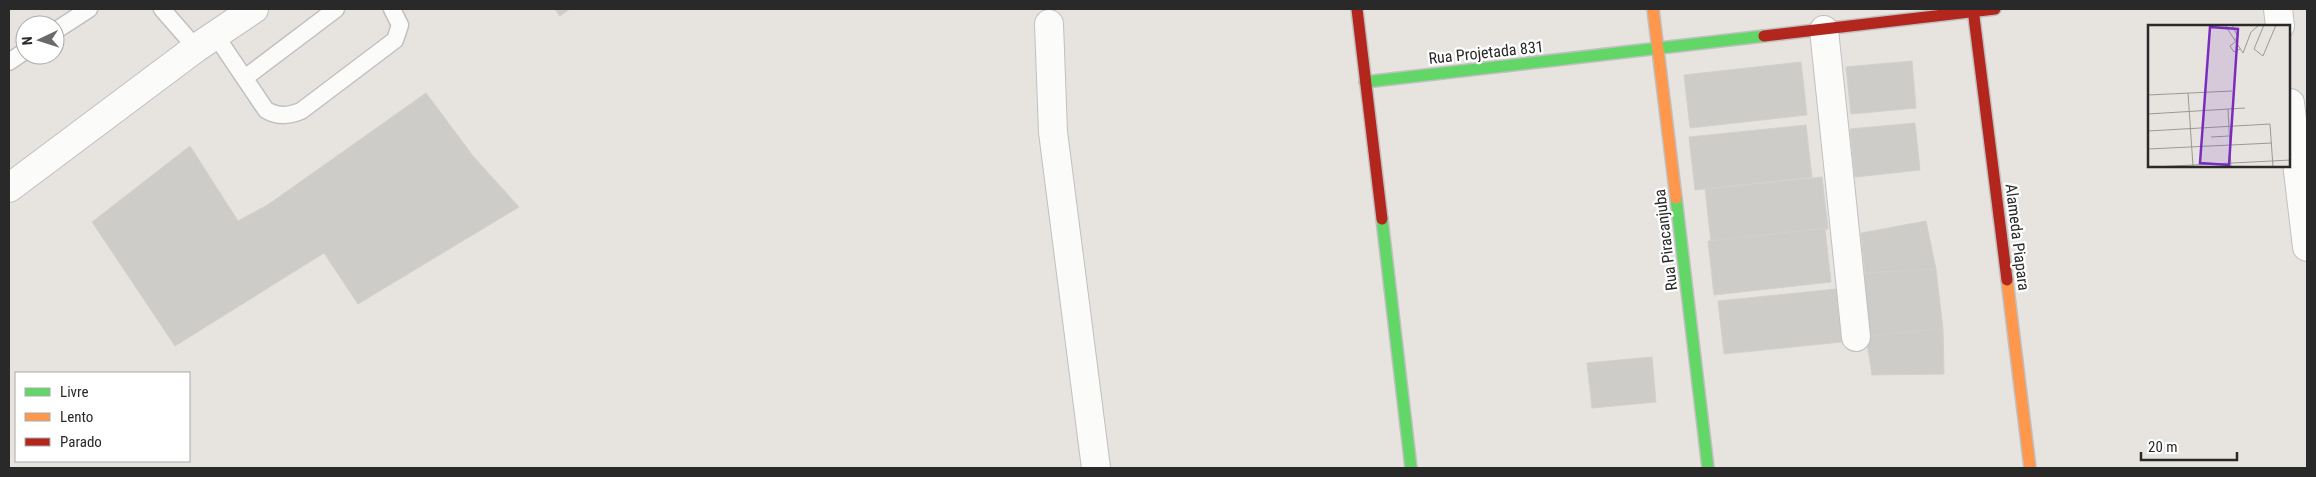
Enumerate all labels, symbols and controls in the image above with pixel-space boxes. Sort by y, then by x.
north arrow [15,15,65,65]
inset map [2148,25,2291,168]
text: N [19,36,35,46]
street label: Rua Projetada 831 [1428,37,1545,68]
street label: Alameda Piapara [2002,183,2033,292]
street label: Rua Piracanjuba [1650,188,1681,292]
legend [15,372,190,462]
text: Livre [60,383,88,401]
text: Lento [60,408,93,426]
scale bar [2141,430,2237,462]
text: Parado [60,433,102,451]
text: 20 m [2148,438,2178,456]

